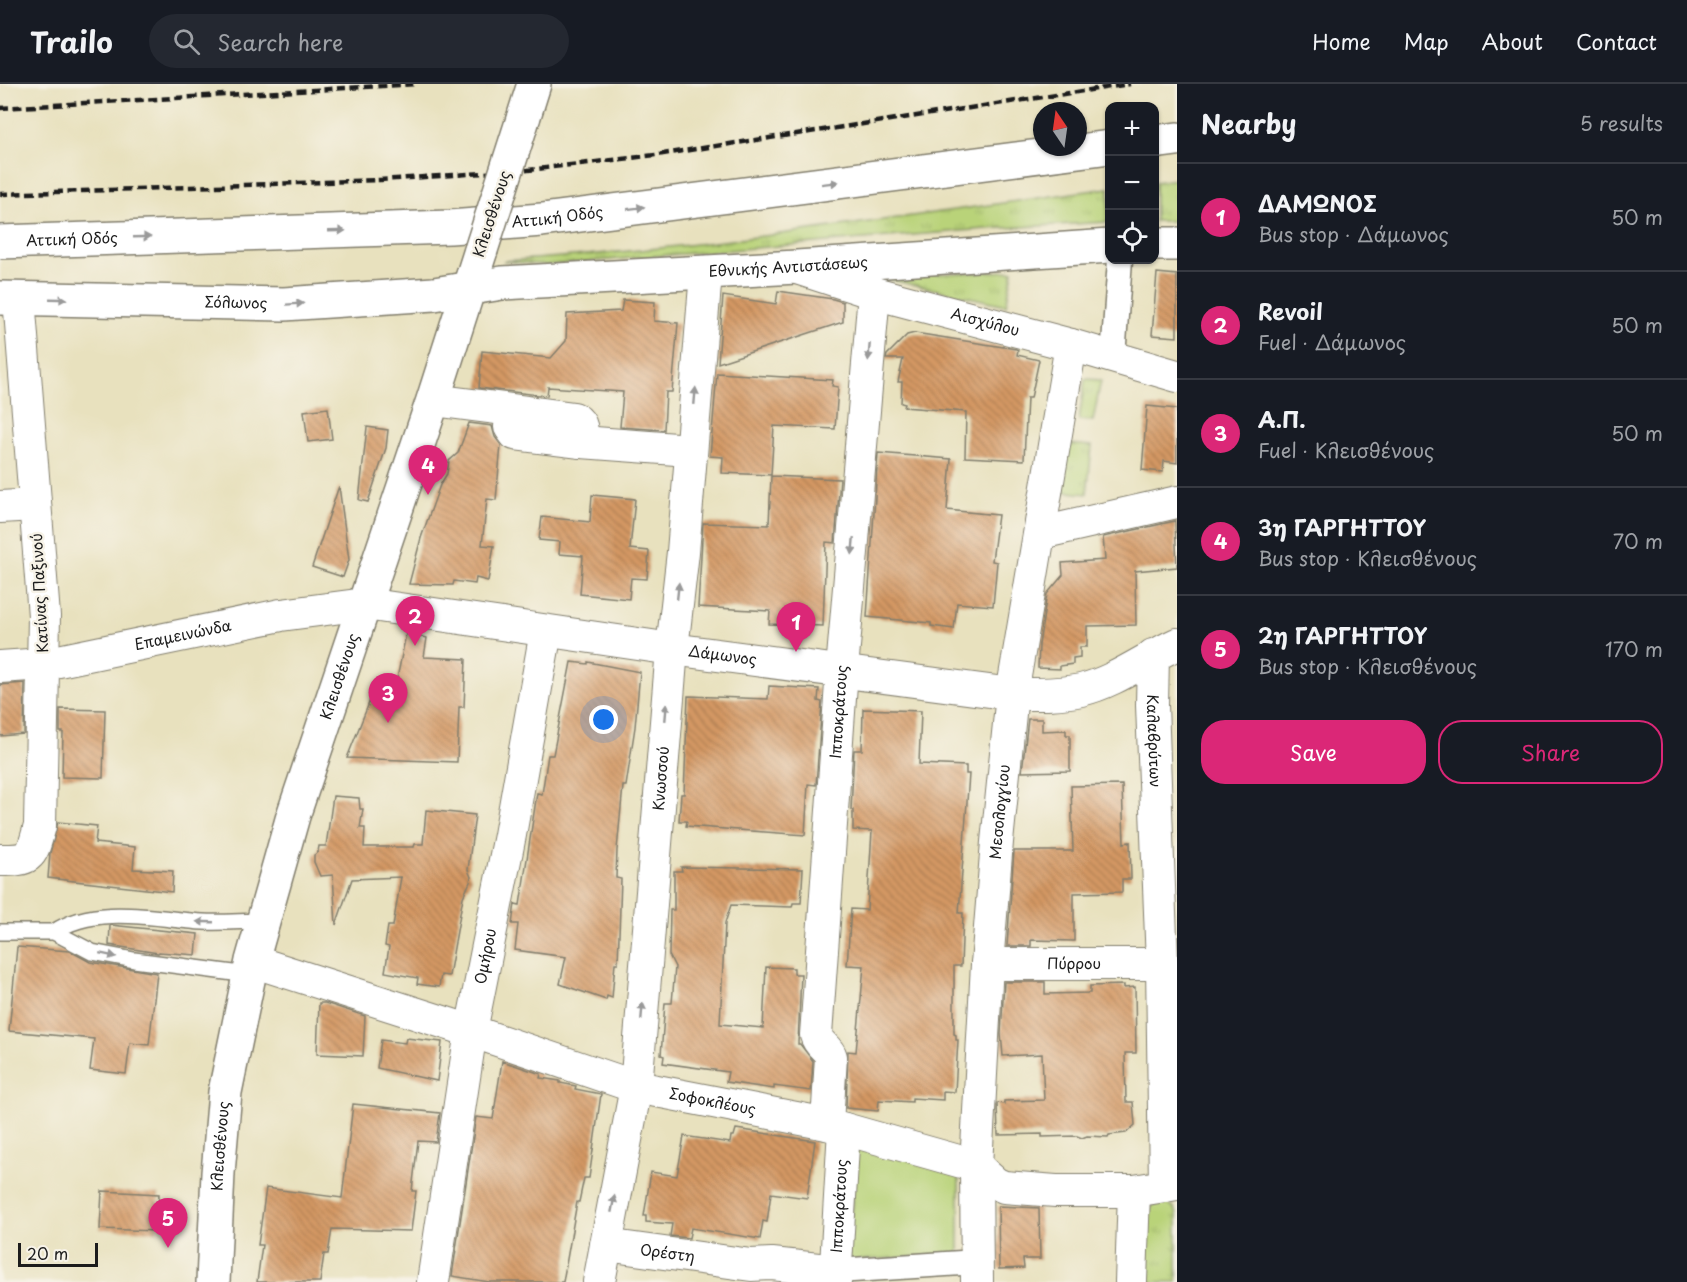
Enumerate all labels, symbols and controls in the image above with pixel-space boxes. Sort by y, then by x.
search box [149,14,569,68]
text: Trailo [30,20,113,63]
icon: search [170,25,203,58]
text: Search here [218,25,343,58]
text: Home [1312,25,1371,57]
text: Map [1404,25,1449,57]
text: About [1482,25,1543,57]
text: Contact [1576,25,1657,57]
north arrow [1033,102,1087,156]
map controls [1105,102,1159,264]
button: + [1105,102,1159,156]
text: Nearby [1201,104,1296,143]
text: 5 results [1580,108,1663,138]
button: − [1105,156,1159,210]
street label: Κλεισθένους [466,167,515,260]
one-way arrow [820,179,839,188]
text: ΔΑΜΩΝΟΣ [1258,186,1377,219]
street label: Αττική Οδός [511,199,605,232]
text: 1 [1216,202,1225,232]
text: 50 m [1611,202,1663,232]
one-way arrow [627,203,646,213]
button: locate [1105,210,1159,264]
text: Bus stop · Δάμωνος [1258,219,1449,249]
street label: Αττική Οδός [26,225,119,251]
one-way arrow [328,226,347,235]
one-way arrow [133,233,152,242]
street label: Εθνικής Αντιστάσεως [708,249,869,282]
street label: Σόλωνος [204,289,268,314]
one-way arrow [49,294,68,304]
text: Revoil [1258,294,1323,327]
one-way arrow [286,299,305,308]
street label: Αισχύλου [949,301,1022,341]
text: 2 [1213,310,1228,340]
text: 50 m [1611,310,1663,340]
text: Fuel · Δάμωνος [1258,327,1406,357]
one-way arrow [864,342,874,361]
one-way arrow [690,387,700,406]
text: Α.Π. [1258,402,1306,435]
text: 3 [1214,418,1227,448]
text: 50 m [1611,418,1663,448]
text: Fuel · Κλεισθένους [1258,435,1434,465]
pin: 4 [408,446,448,495]
text: 3η ΓΑΡΓΗΤΤΟΥ [1258,510,1426,543]
text: 4 [1214,526,1227,556]
text: 70 m [1613,526,1663,556]
street label: Κατίνας Παξινού [24,533,53,653]
one-way arrow [848,536,858,555]
text: Bus stop · Κλεισθένους [1258,543,1477,573]
one-way arrow [673,581,683,600]
pin: 2 [396,596,434,646]
pin: 1 [776,602,816,652]
street label: Επαμεινώνδα [132,613,233,655]
text: 2η ΓΑΡΓΗΤΤΟΥ [1258,618,1427,651]
street label: Κλεισθένους [313,630,364,722]
text: 5 [1214,634,1227,664]
text: 170 m [1605,634,1663,664]
street label: Δάμωνος [687,638,758,670]
text: Bus stop · Κλεισθένους [1258,651,1477,681]
street label: Ιπποκράτους [823,664,852,759]
pin: 3 [368,674,408,723]
street label: Καλαβρύτων [1142,694,1168,788]
one-way arrow [662,703,671,722]
your location [589,705,618,734]
button: Save [1201,720,1426,784]
button: Share [1438,720,1663,784]
street label: Κνωσσού [646,745,674,811]
street label: Μεσολογγίου [983,763,1015,860]
one-way arrow [195,917,214,926]
street label: Ομήρου [468,926,501,986]
one-way arrow [99,951,118,960]
street label: Πύρρου [1047,951,1101,974]
one-way arrow [637,1002,647,1021]
street label: Σοφοκλέους [668,1081,758,1120]
street label: Κλεισθένους [204,1100,234,1191]
street label: Ιπποκράτους [824,1158,852,1253]
one-way arrow [609,1194,618,1213]
pin: 5 [148,1198,188,1248]
street label: Ορέστη [639,1237,696,1267]
scale bar [18,1240,98,1268]
text: 20 m [27,1241,68,1265]

